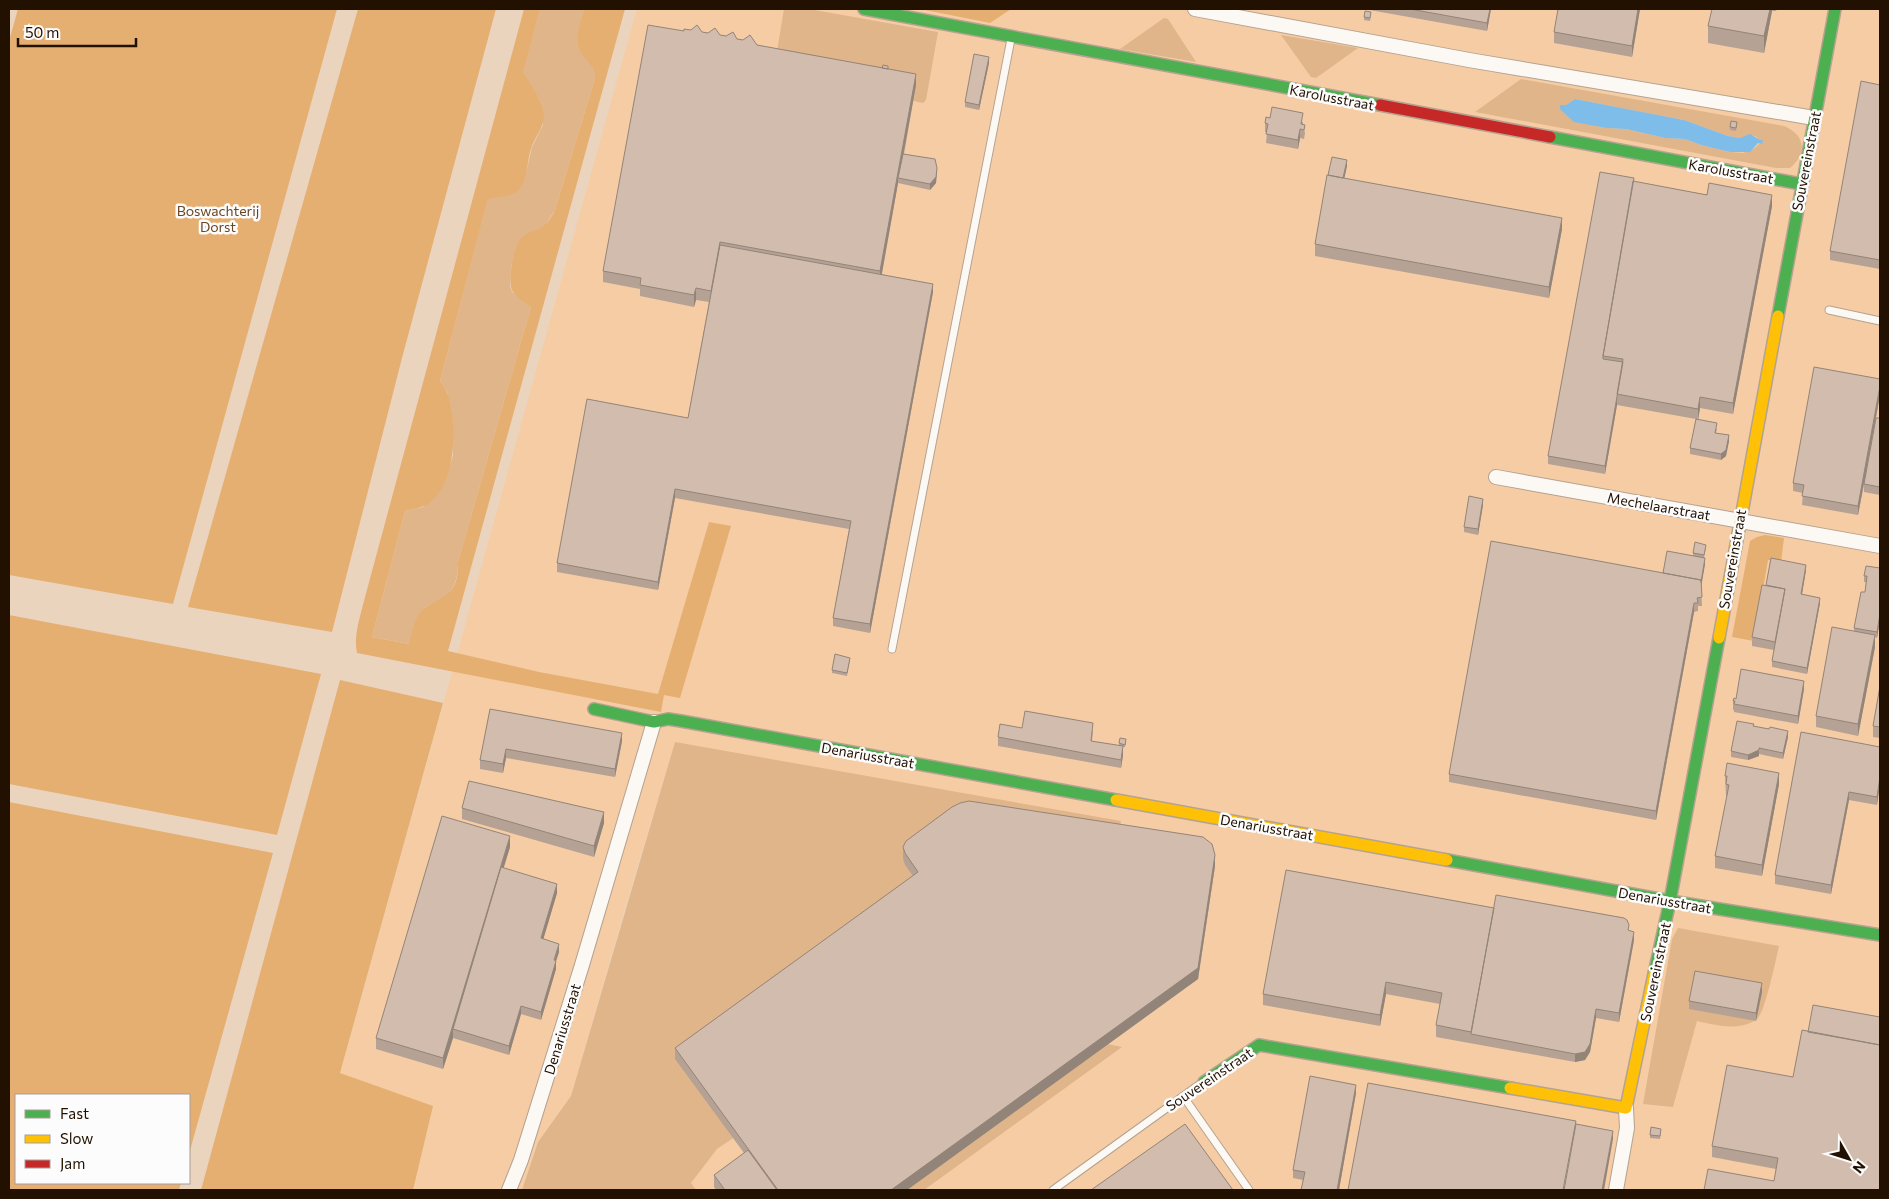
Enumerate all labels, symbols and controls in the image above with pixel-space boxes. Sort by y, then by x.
scale bar [18,15,135,47]
text: 50 m [25,23,59,41]
street label: Karolusstraat [1288,80,1376,114]
street label: Souvereinstraat [1788,110,1824,212]
street label: Karolusstraat [1687,155,1775,187]
park label: Boswachterij Dorst [177,202,259,235]
street label: Mechelaarstraat [1606,489,1712,523]
street label: Souvereinstraat [1715,508,1749,610]
street label: Denariusstraat [820,738,916,772]
street label: Denariusstraat [1219,810,1315,844]
street label: Denariusstraat [1617,883,1713,917]
street label: Souvereinstraat [1636,921,1674,1023]
street label: Denariusstraat [540,981,584,1077]
street label: Souvereinstraat [1162,1044,1256,1114]
legend [15,1094,190,1184]
text: Fast [60,1104,89,1122]
text: Slow [60,1129,93,1147]
north arrow [1824,1134,1874,1184]
text: Jam [60,1154,85,1172]
text: N [1850,1158,1869,1177]

